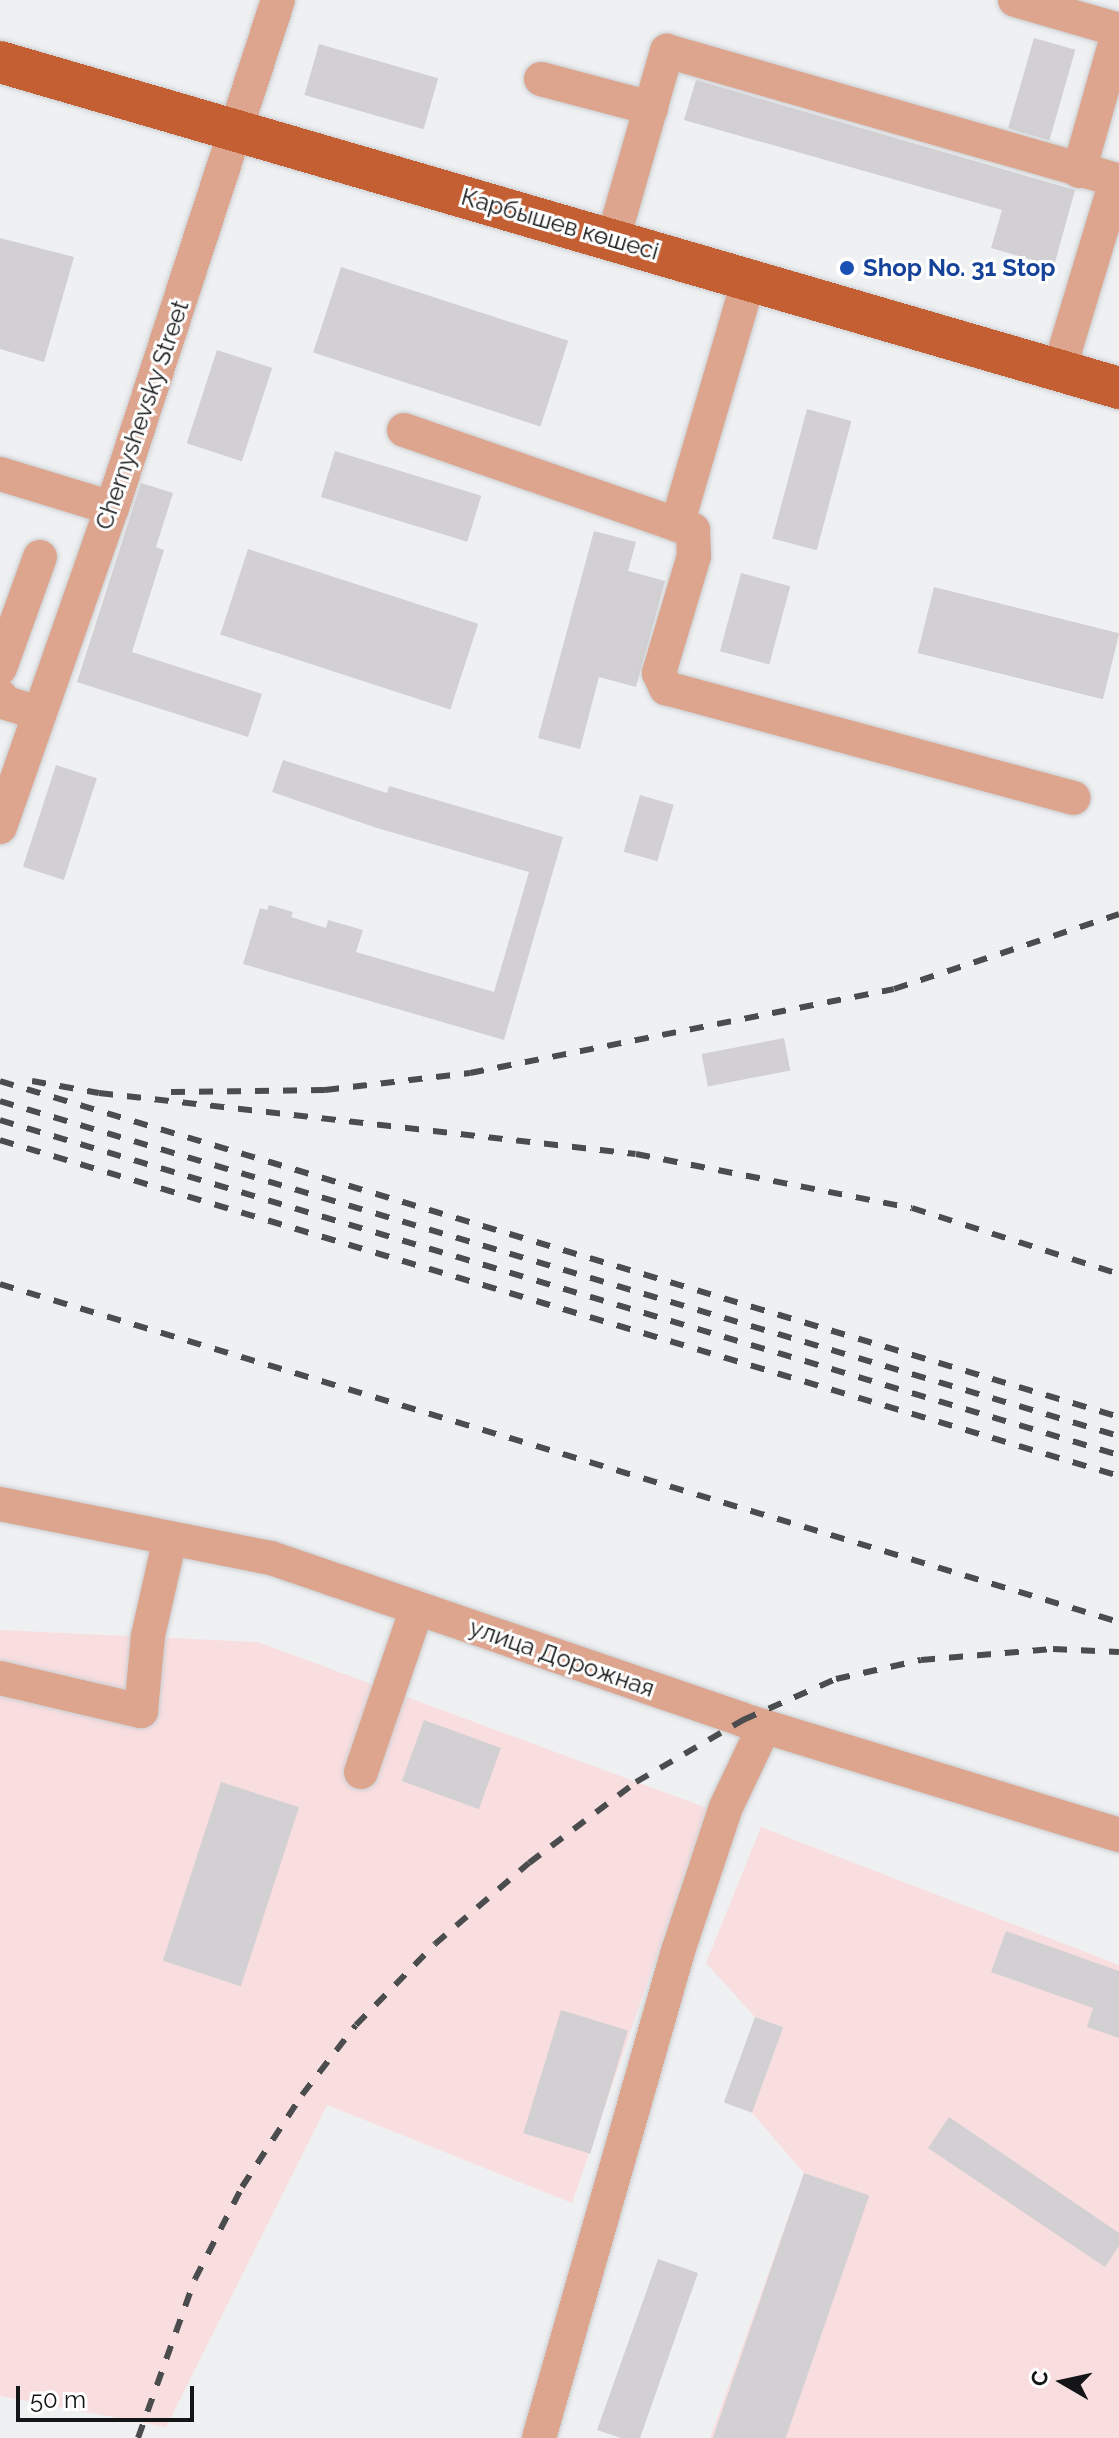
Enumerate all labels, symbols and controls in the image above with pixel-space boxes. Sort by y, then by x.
street label: Карбышев көшесі [458,182,662,266]
place label: Shop No. 31 Stop [863,254,1055,282]
marker: Shop No. 31 Stop [838,259,856,277]
street label: Chernyshevsky Street [89,296,195,534]
street label: улица Дорожная [466,1613,658,1703]
north arrow [1023,2342,1103,2422]
text: С [1025,2369,1053,2388]
scale bar [20,2370,198,2420]
text: 50 m [30,2385,86,2414]

